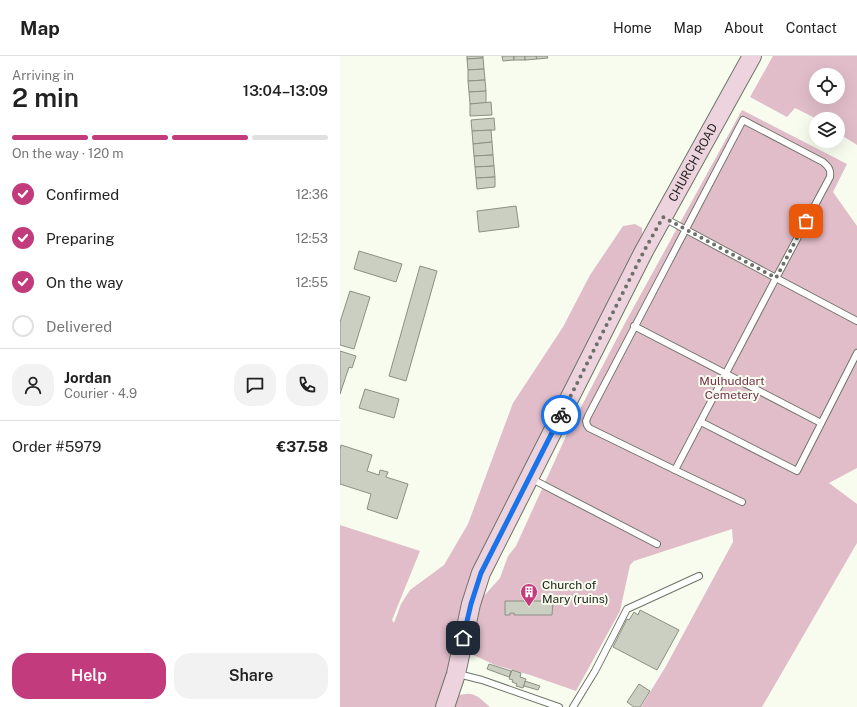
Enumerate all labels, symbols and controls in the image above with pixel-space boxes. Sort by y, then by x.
text: Map [20,17,60,39]
text: Home [613,20,652,36]
text: Map [674,20,702,36]
text: About [724,20,764,36]
text: Contact [786,20,837,36]
text: Arriving in [12,68,74,83]
map controls [809,68,845,148]
button: locate [809,68,845,104]
text: 2 min [12,82,79,113]
text: 13:04–13:09 [243,82,328,99]
button: layers [809,112,845,148]
street label: CHURCH ROAD [666,121,720,204]
text: On the way · 120 m [12,146,124,161]
icon: check [12,183,34,205]
text: Confirmed [46,186,119,203]
text: 12:36 [296,187,328,202]
pin [789,204,823,238]
icon: bag [795,210,817,232]
icon: check [12,227,34,249]
text: Preparing [46,230,115,247]
text: 12:53 [296,231,328,246]
icon: check [12,271,34,293]
text: On the way [46,274,123,291]
text: 12:55 [295,275,328,290]
text: Delivered [46,318,112,335]
button: person [12,364,54,406]
button: chat [234,364,276,406]
button: phone [286,364,328,406]
text: Jordan [64,369,111,386]
park label: Mulhuddart Cemetery [699,374,765,402]
text: Courier · 4.9 [64,386,137,401]
courier [541,395,581,435]
icon: bike [550,404,572,426]
text: Order #5979 [12,438,101,455]
text: €37.58 [277,438,328,455]
place label: Church of Mary (ruins) [542,578,608,606]
building icon: Church of Mary (ruins) [519,582,539,607]
pin [446,621,480,655]
icon: home [452,627,474,649]
button: Help [12,653,166,699]
button: Share [174,653,328,699]

